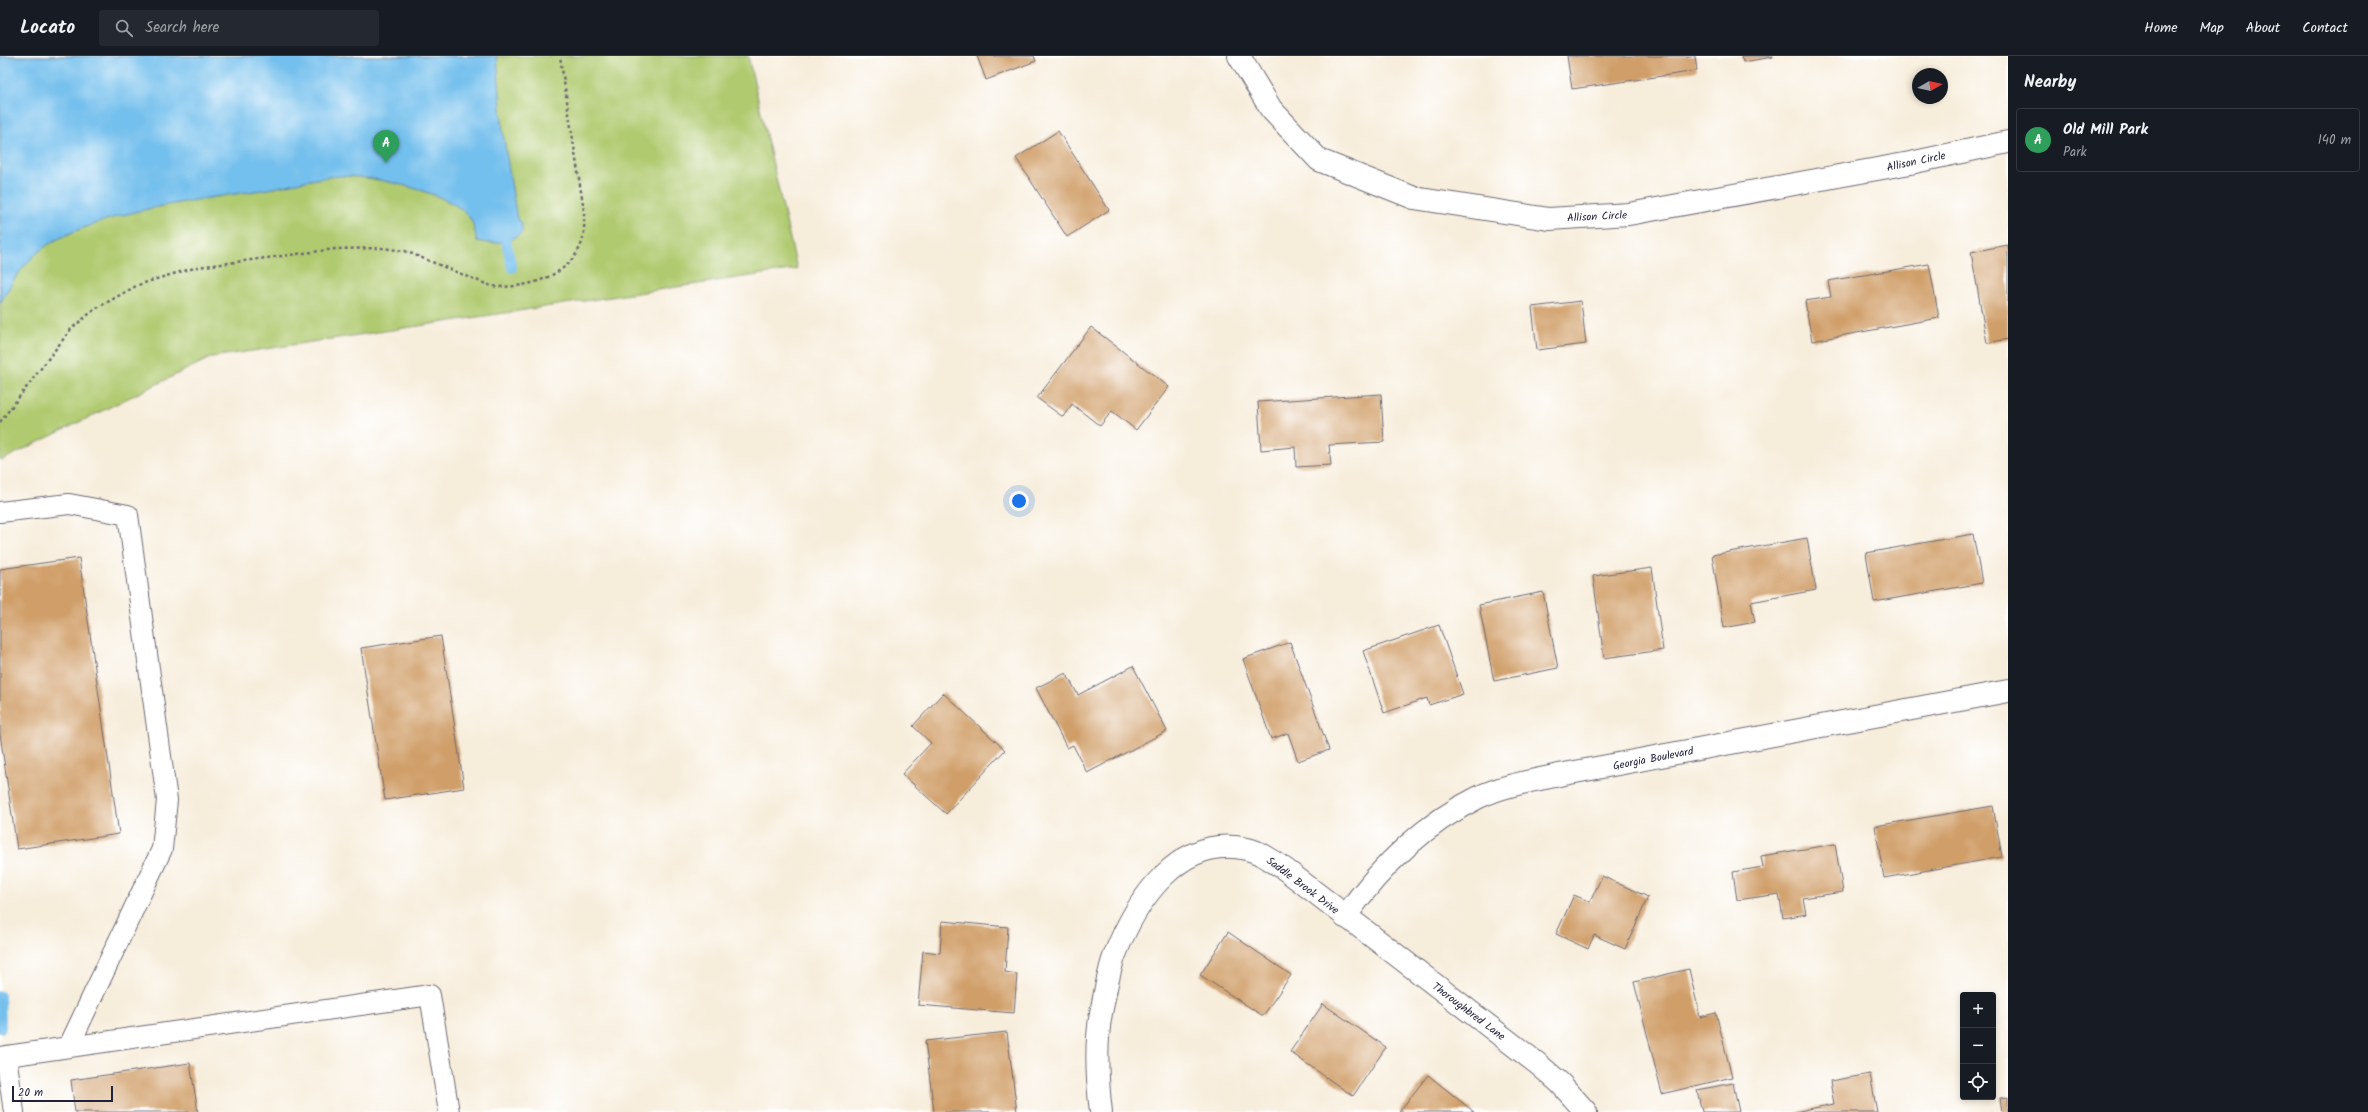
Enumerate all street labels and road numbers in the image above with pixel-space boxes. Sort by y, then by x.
street label: Allison Circle [1885,147,1947,177]
street label: Allison Circle [1567,206,1628,228]
street label: Georgia Boulevard [1611,742,1695,776]
street label: Saddle Brook Drive [1262,852,1343,919]
street label: Thoroughbred Lane [1428,978,1509,1046]

